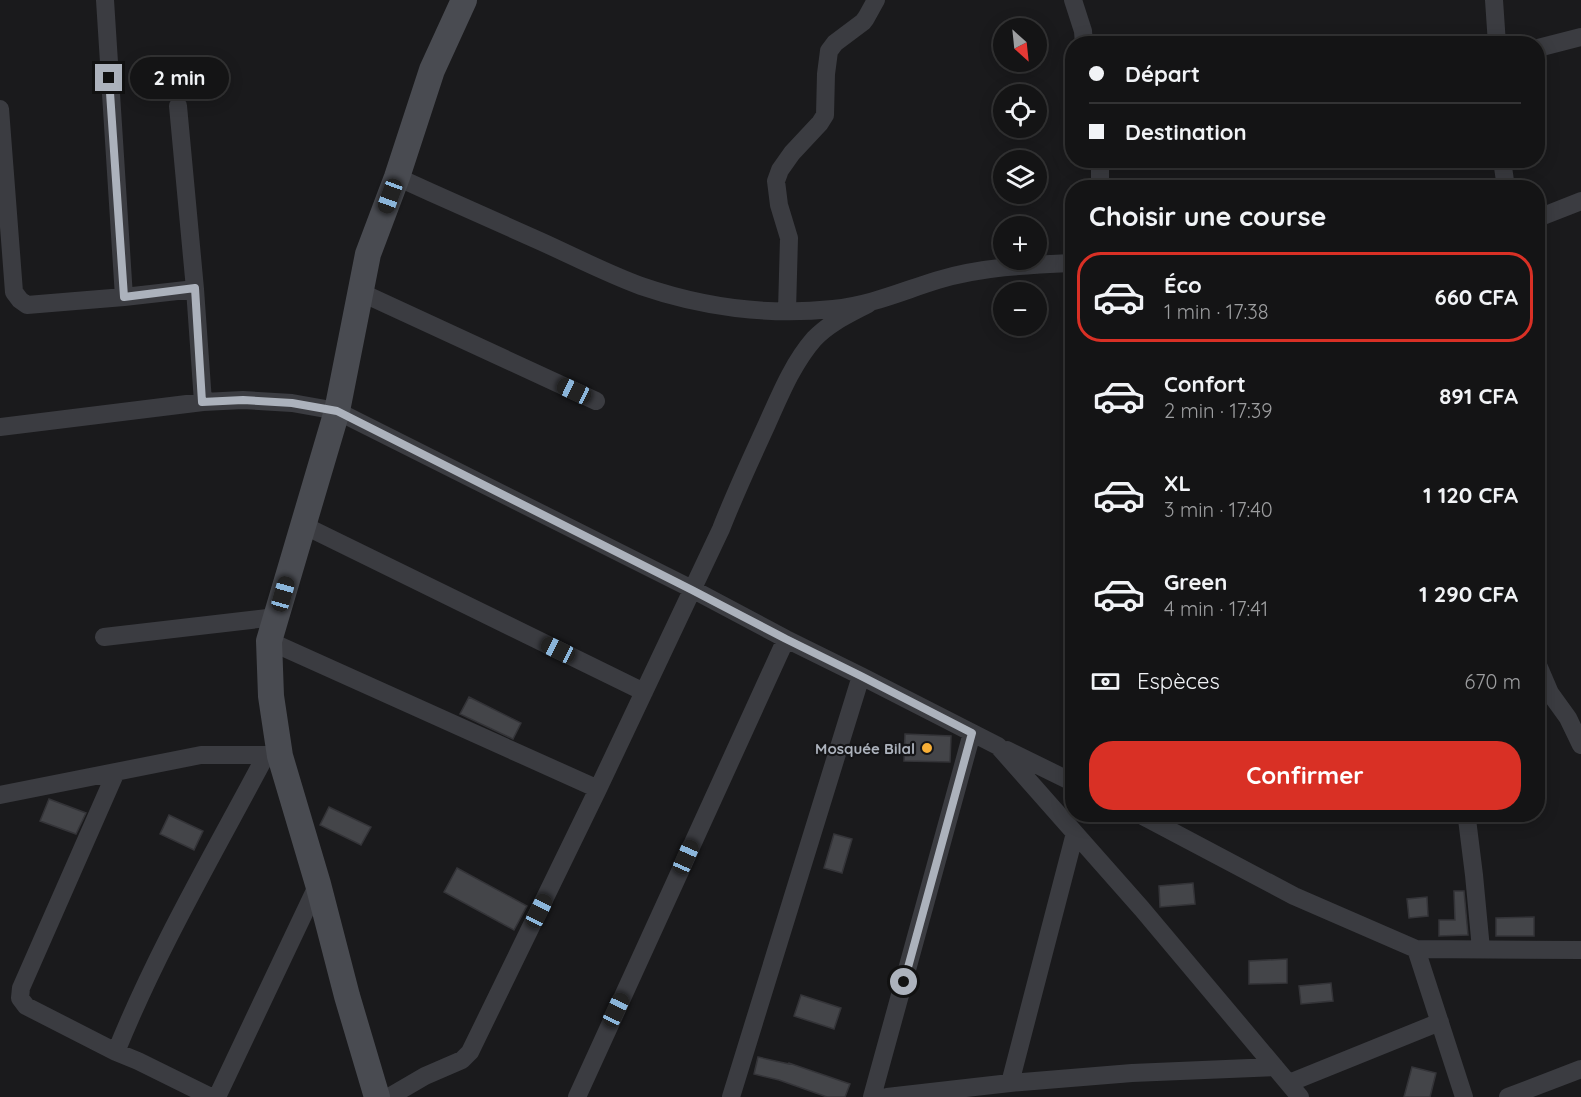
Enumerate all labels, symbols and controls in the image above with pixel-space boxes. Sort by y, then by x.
north arrow [993,18,1047,72]
map controls [993,18,1047,336]
callout: 2 min [130,57,229,99]
text: Départ [1125,60,1200,88]
route end [95,64,122,91]
text: 2 min [153,65,206,90]
button: locate [993,84,1047,138]
text: Destination [1125,118,1247,146]
button: layers [993,150,1047,204]
car [375,176,405,216]
text: Choisir une course [1089,199,1326,233]
button: + [993,216,1047,270]
icon: car [1092,270,1146,324]
text: Éco [1164,271,1202,299]
button: − [993,282,1047,336]
text: 660 CFA [1434,283,1518,311]
text: 1 min · 17:38 [1164,299,1268,324]
icon: car [1092,369,1146,423]
text: Confort [1164,370,1246,398]
car [554,375,594,407]
text: 891 CFA [1439,382,1518,410]
text: 2 min · 17:39 [1164,398,1272,423]
icon: car [1092,468,1146,522]
text: XL [1164,469,1191,497]
text: 1 120 CFA [1423,481,1518,509]
text: 3 min · 17:40 [1164,497,1273,522]
icon: car [1092,567,1146,621]
text: Green [1164,568,1227,596]
car [269,574,297,614]
text: 1 290 CFA [1419,580,1518,608]
text: 4 min · 17:41 [1164,596,1268,621]
car [538,634,578,666]
icon: cash [1089,665,1122,698]
text: Espèces [1137,667,1220,695]
text: 670 m [1464,669,1521,694]
place label: Mosquée Bilal [815,739,915,758]
marker: Mosquée Bilal [920,741,934,755]
button: Confirmer [1089,741,1521,810]
car [670,837,702,877]
car [523,891,555,931]
route start [890,968,917,995]
car [600,990,632,1030]

